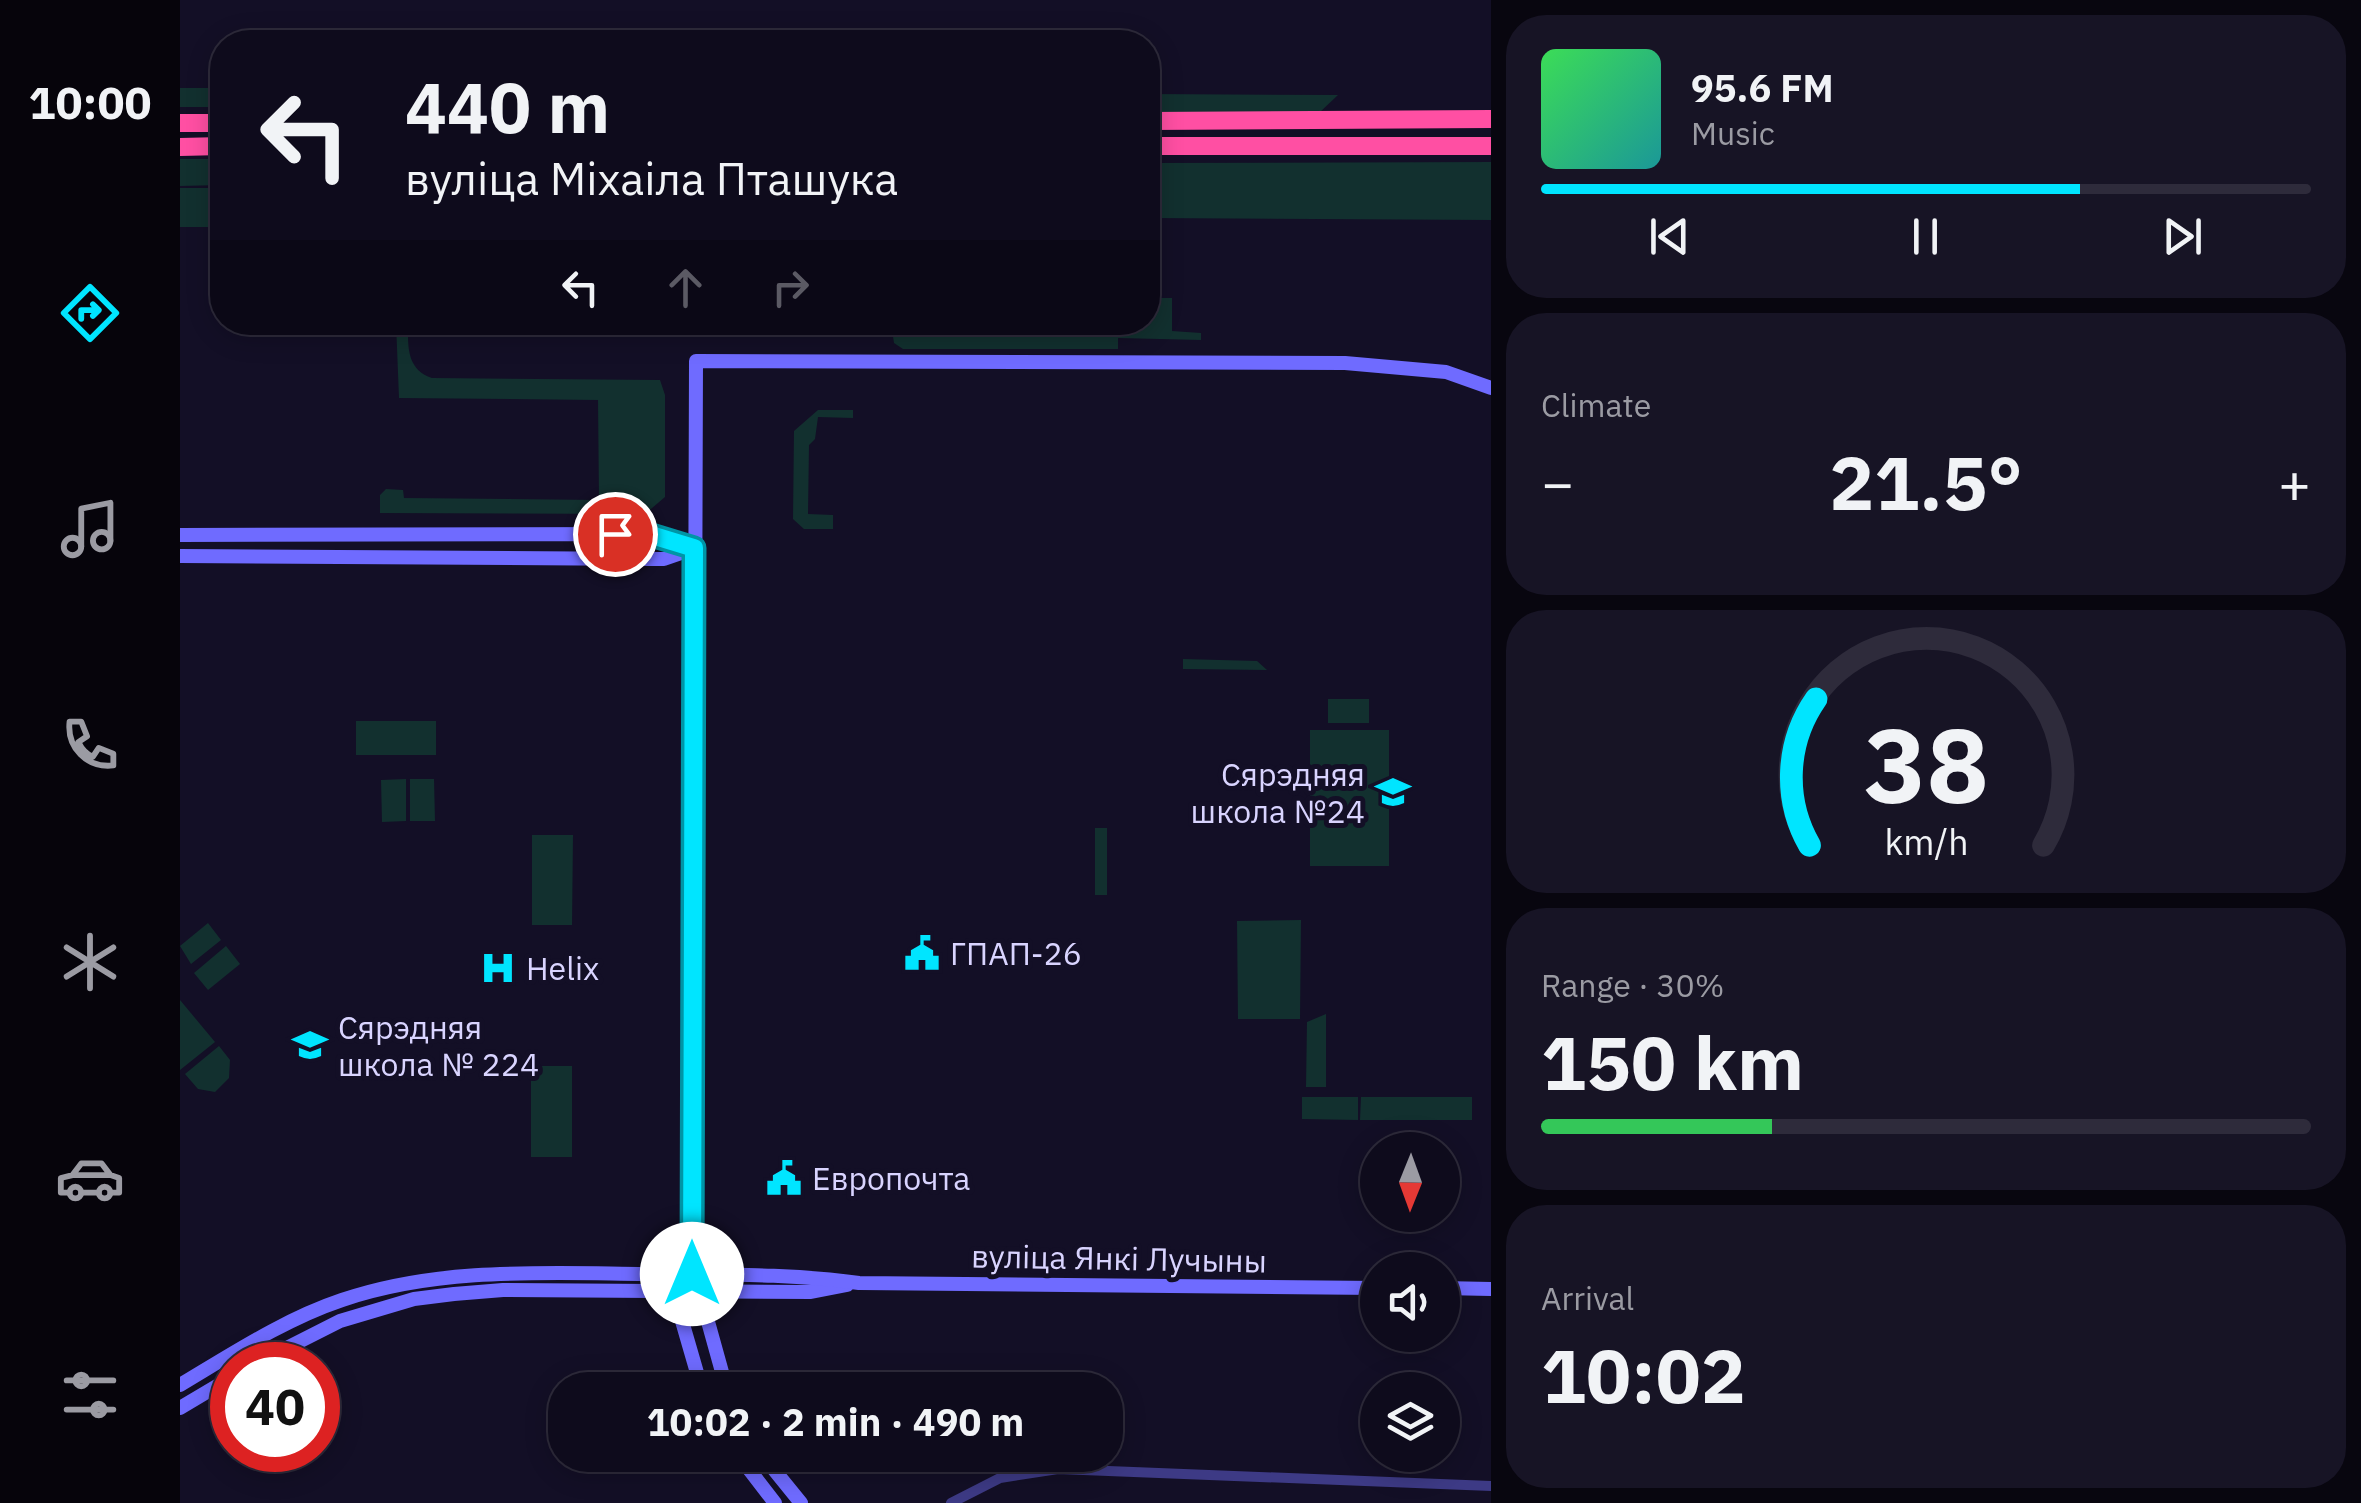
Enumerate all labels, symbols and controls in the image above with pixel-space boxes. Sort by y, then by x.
text: 440 m [405,61,610,152]
text: 95.6 FM [1691,63,1834,112]
icon: left [240,70,370,200]
text: 10:00 [29,73,151,131]
text: Music [1691,112,1775,154]
text: вуліца Міхаіла Пташука [405,149,898,207]
icon: previous [1642,209,1697,264]
icon: pause [1898,209,1953,264]
icon: next [2155,209,2210,264]
icon: left [553,260,608,315]
icon: ahead [658,260,713,315]
icon: right [763,260,818,315]
icon: directions [55,278,125,348]
text: Climate [1541,384,1651,426]
text: 21.5° [1829,433,2023,531]
text: − [1541,447,1574,518]
text: + [2278,447,2311,518]
pin [573,492,658,577]
icon: music [55,494,125,564]
icon: arrive [588,507,643,562]
text: 38 [1864,696,1988,832]
icon: phone [55,710,125,780]
place label: Сярэдняя школа №24 [1191,753,1365,832]
school or university icon: Сярэдняя школа №24 [1374,773,1412,811]
text: km/h [1884,818,1968,865]
icon: climate [55,927,125,997]
place label: ГПАП-26 [950,932,1082,974]
public building icon: ГПАП-26 [903,934,941,972]
place label: Helix [526,947,599,989]
hospital icon: Helix [479,949,517,987]
text: Range · 30% [1541,964,1724,1006]
place label: Сярэдняя школа № 224 [338,1006,539,1085]
text: 150 km [1541,1013,1804,1111]
school or university icon: Сярэдняя школа № 224 [291,1026,329,1064]
north arrow [1360,1132,1460,1232]
map controls [1360,1132,1460,1472]
icon: car [55,1143,125,1213]
place label: Европочта [812,1157,970,1199]
public building icon: Европочта [765,1159,803,1197]
position arrow [640,1222,744,1326]
street label: вуліца Янкі Лучыны [971,1234,1267,1282]
button: sound [1360,1252,1460,1352]
text: Arrival [1541,1277,1634,1319]
text: 10:02 [1541,1326,1746,1424]
speed limit sign: 40 [210,1342,340,1472]
icon: filters [55,1360,125,1430]
button: layers [1360,1372,1460,1472]
text: 10:02 · 2 min · 490 m [647,1397,1024,1446]

